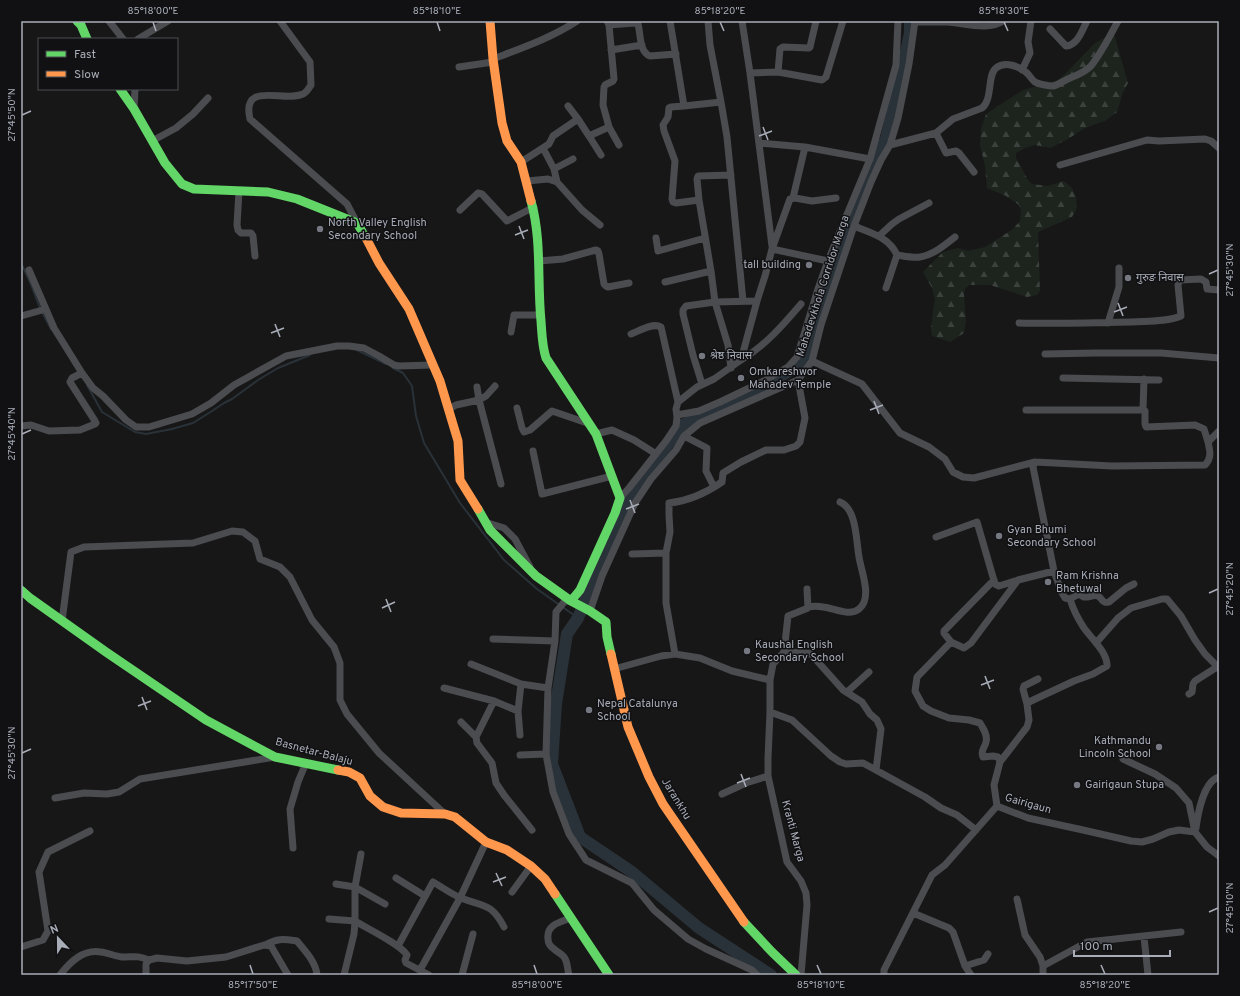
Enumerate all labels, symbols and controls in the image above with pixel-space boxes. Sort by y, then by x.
text: 85°18'00"E [127,5,179,18]
text: 85°18'10"E [413,5,461,18]
text: 85°18'20"E [695,5,745,18]
text: 85°18'30"E [979,5,1029,18]
legend [38,38,178,90]
text: Fast [74,47,96,63]
text: Slow [74,67,100,83]
text: 27°45'50"N [6,88,19,142]
street label: Mahadevkhola Corridor Marga [794,213,853,358]
place label: North Valley English Secondary School [328,216,427,243]
marker: North Valley English Secondary School [315,224,325,234]
text: 27°45'30"N [1224,243,1237,297]
place label: tall building [743,258,801,272]
marker: tall building [804,260,814,270]
place label: गुरुङ निवास [1136,271,1184,285]
marker: गुरुङ निवास [1123,273,1133,283]
place label: श्रेष्ठ निवास [710,349,753,363]
marker: श्रेष्ठ निवास [697,351,707,361]
place label: Omkareshwor Mahadev Temple [749,365,831,392]
marker: Omkareshwor Mahadev Temple [736,373,746,383]
text: 27°45'40"N [6,407,19,461]
place label: Gyan Bhumi Secondary School [1007,523,1096,550]
marker: Gyan Bhumi Secondary School [994,531,1004,541]
text: 27°45'20"N [1224,562,1237,616]
place label: Ram Krishna Bhetuwal [1056,569,1119,596]
marker: Ram Krishna Bhetuwal [1043,577,1053,587]
place label: Kaushal English Secondary School [755,638,844,665]
marker: Kaushal English Secondary School [742,646,752,656]
place label: Nepal Catalunya School [597,697,678,724]
marker: Nepal Catalunya School [584,705,594,715]
text: 27°45'30"N [6,726,19,780]
place label: Kathmandu Lincoln School [1079,734,1151,761]
street label: Basnetar-Balaju [274,735,354,769]
marker: Kathmandu Lincoln School [1154,742,1164,752]
street label: Jarankhu [658,776,694,822]
place label: Gairigaun Stupa [1085,778,1164,792]
marker: Gairigaun Stupa [1072,780,1082,790]
street label: Gairigaun [1003,791,1053,817]
street label: Kranti Marga [778,799,808,863]
text: 27°45'10"N [1224,882,1237,934]
north arrow [38,918,78,958]
text: N [48,922,61,938]
scale bar [1074,932,1170,958]
text: 100 m [1080,939,1113,955]
text: 85°17'50"E [228,979,278,992]
text: 85°18'00"E [511,979,563,992]
text: 85°18'10"E [797,979,845,992]
text: 85°18'20"E [1080,979,1130,992]

